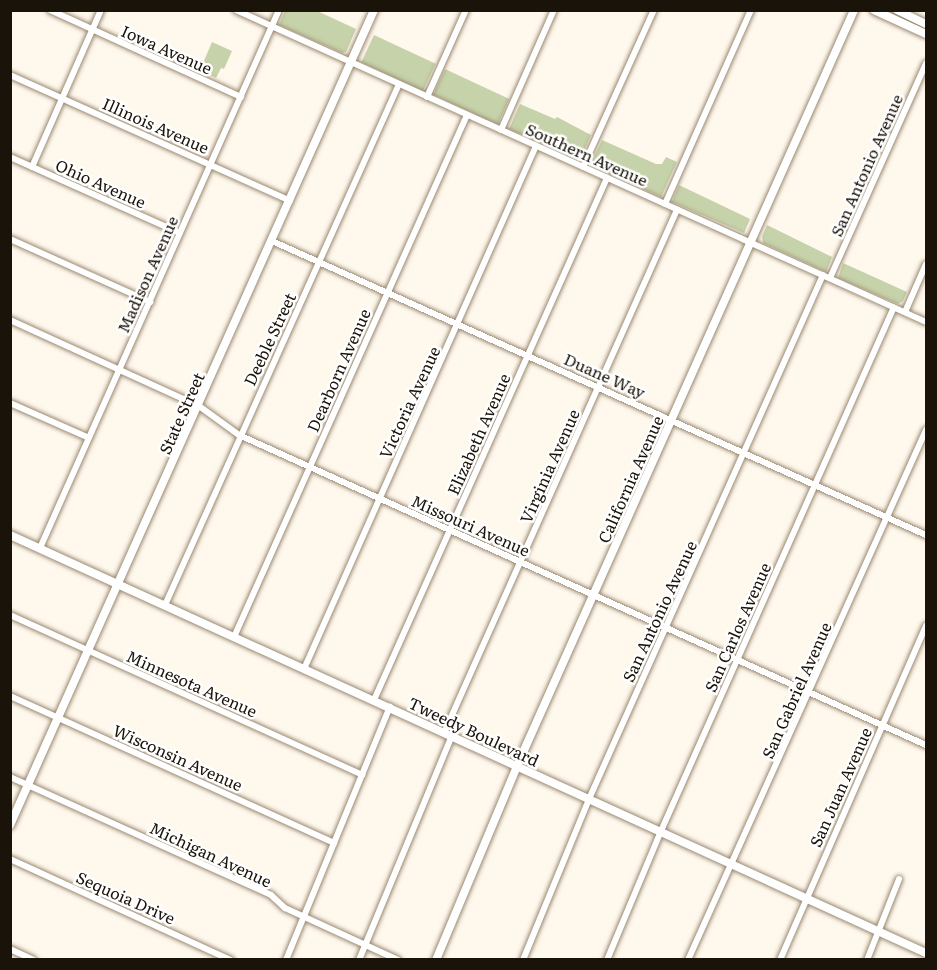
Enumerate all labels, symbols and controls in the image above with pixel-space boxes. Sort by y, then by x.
street label: Iowa Avenue [119,20,215,78]
street label: San Antonio Avenue [826,91,906,239]
street label: Illinois Avenue [100,93,212,157]
street label: Southern Avenue [523,119,651,189]
street label: Ohio Avenue [53,155,149,211]
street label: Madison Avenue [113,213,181,335]
street label: Deeble Street [239,289,299,389]
street label: Dearborn Avenue [302,305,374,435]
street label: Victoria Avenue [375,343,443,461]
street label: Duane Way [561,349,649,401]
street label: State Street [154,369,208,457]
street label: Elizabeth Avenue [443,370,513,498]
street label: Virginia Avenue [515,406,583,526]
street label: California Avenue [593,412,667,546]
street label: Missouri Avenue [409,490,533,560]
street label: San Antonio Avenue [618,537,700,685]
street label: San Carlos Avenue [700,559,774,695]
street label: San Gabriel Avenue [757,619,835,761]
street label: Minnesota Avenue [124,646,260,720]
street label: Tweedy Boulevard [406,692,542,770]
street label: Wisconsin Avenue [110,720,246,794]
street label: San Juan Avenue [805,724,875,850]
street label: Michigan Avenue [147,817,275,891]
street label: Sequoia Drive [74,867,178,927]

